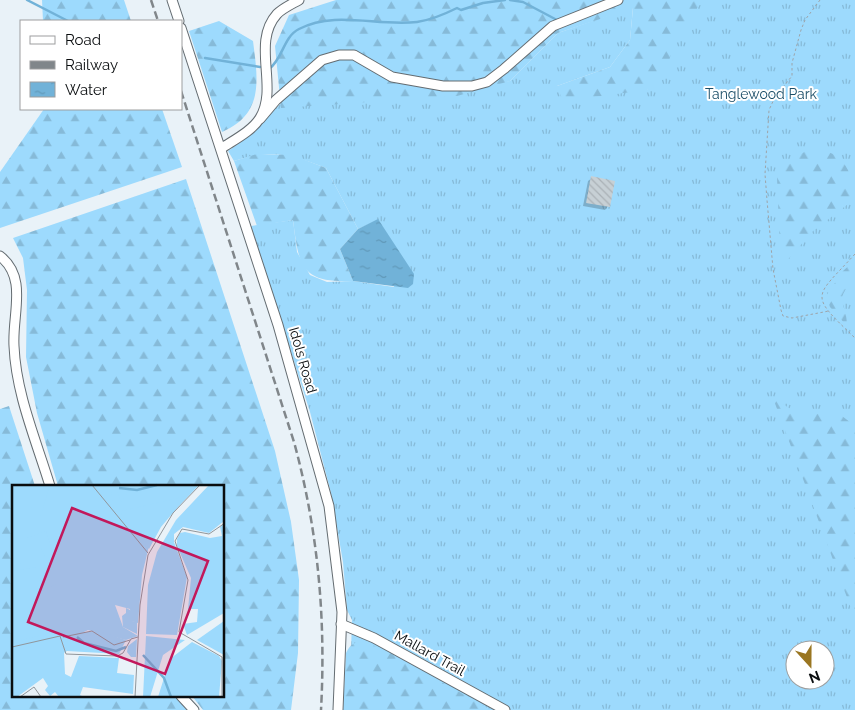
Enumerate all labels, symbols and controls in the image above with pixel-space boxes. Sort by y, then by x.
legend [20,20,182,110]
text: Road [65,31,101,49]
text: Railway [65,56,118,74]
text: Water [65,81,108,99]
park label: Tanglewood Park [705,86,818,102]
street label: Idols Road [286,325,320,395]
inset map [12,485,225,698]
street label: Mallard Trail [392,627,468,679]
north arrow [785,640,835,690]
text: N [807,668,823,687]

